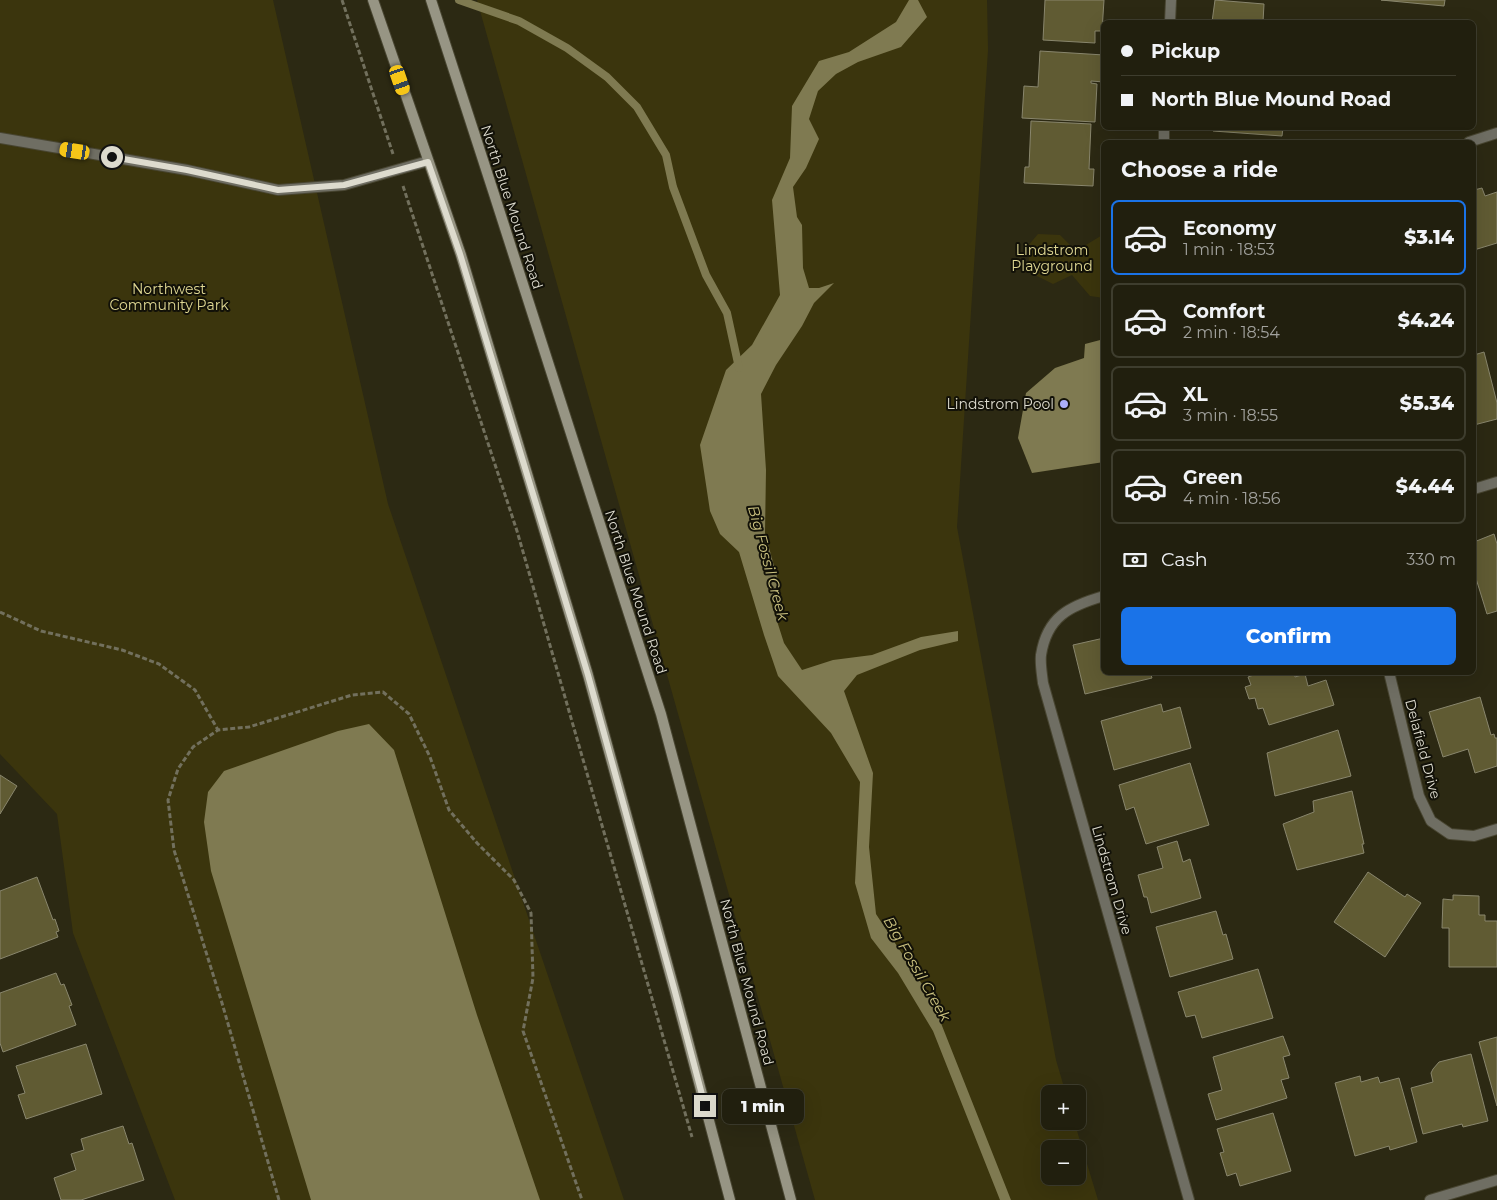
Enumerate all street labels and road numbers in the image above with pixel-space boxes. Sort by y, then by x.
street label: North Blue Mound Road [477,123,547,291]
street label: North Blue Mound Road [601,508,671,676]
street label: Delafield Drive [1401,697,1445,801]
street label: Lindstrom Drive [1088,823,1136,937]
street label: North Blue Mound Road [716,897,778,1067]

